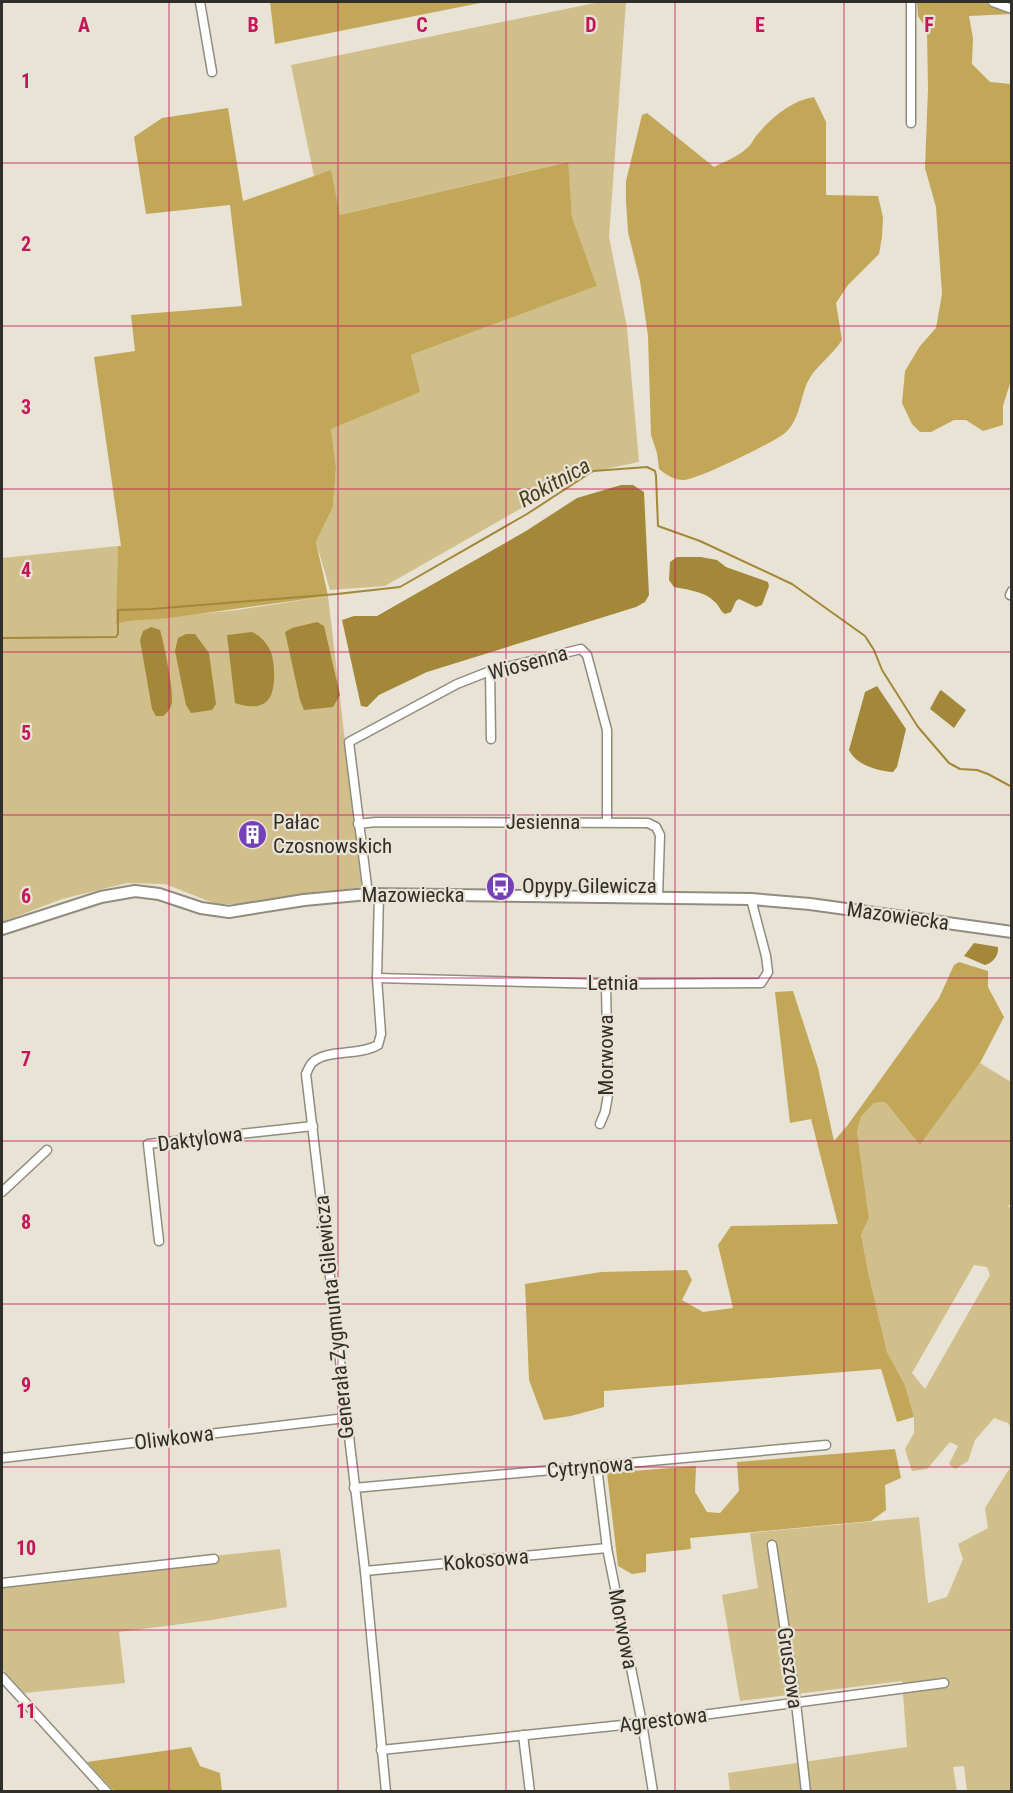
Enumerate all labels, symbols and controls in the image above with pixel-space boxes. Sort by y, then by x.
text: A [78,13,90,37]
text: B [247,13,259,37]
text: C [416,13,428,37]
text: D [585,13,597,37]
text: E [755,13,765,37]
text: F [924,13,934,37]
text: 1 [21,69,31,93]
text: 2 [21,232,31,256]
text: 3 [21,395,31,419]
water label: Rokitnica [514,453,594,512]
text: 4 [21,558,31,582]
street label: Wiosenna [486,641,570,685]
text: 5 [21,721,31,745]
place label: Pałac Czosnowskich [273,810,392,858]
street label: Jesienna [506,810,580,834]
building icon: Pałac Czosnowskich [236,818,268,850]
bus stop icon: Opypy Gilewicza [485,870,517,902]
place label: Opypy Gilewicza [522,874,657,898]
street label: Mazowiecka [361,883,465,907]
text: 6 [21,884,31,908]
street label: Mazowiecka [845,897,951,935]
street label: Letnia [587,971,639,995]
street label: Morwowa [594,1015,618,1095]
text: 7 [21,1047,31,1071]
street label: Daktylowa [156,1122,244,1156]
street label: Generała Zygmunta Gilewicza [309,1194,359,1440]
text: 8 [21,1210,31,1234]
text: 9 [21,1373,31,1397]
street label: Oliwkowa [133,1421,215,1455]
street label: Cytrynowa [546,1451,634,1483]
text: 10 [16,1536,36,1560]
street label: Kokosowa [442,1544,530,1576]
street label: Morwowa [604,1587,642,1671]
street label: Gruszowa [772,1626,808,1710]
text: 11 [16,1699,36,1723]
street label: Agrestowa [618,1703,708,1737]

